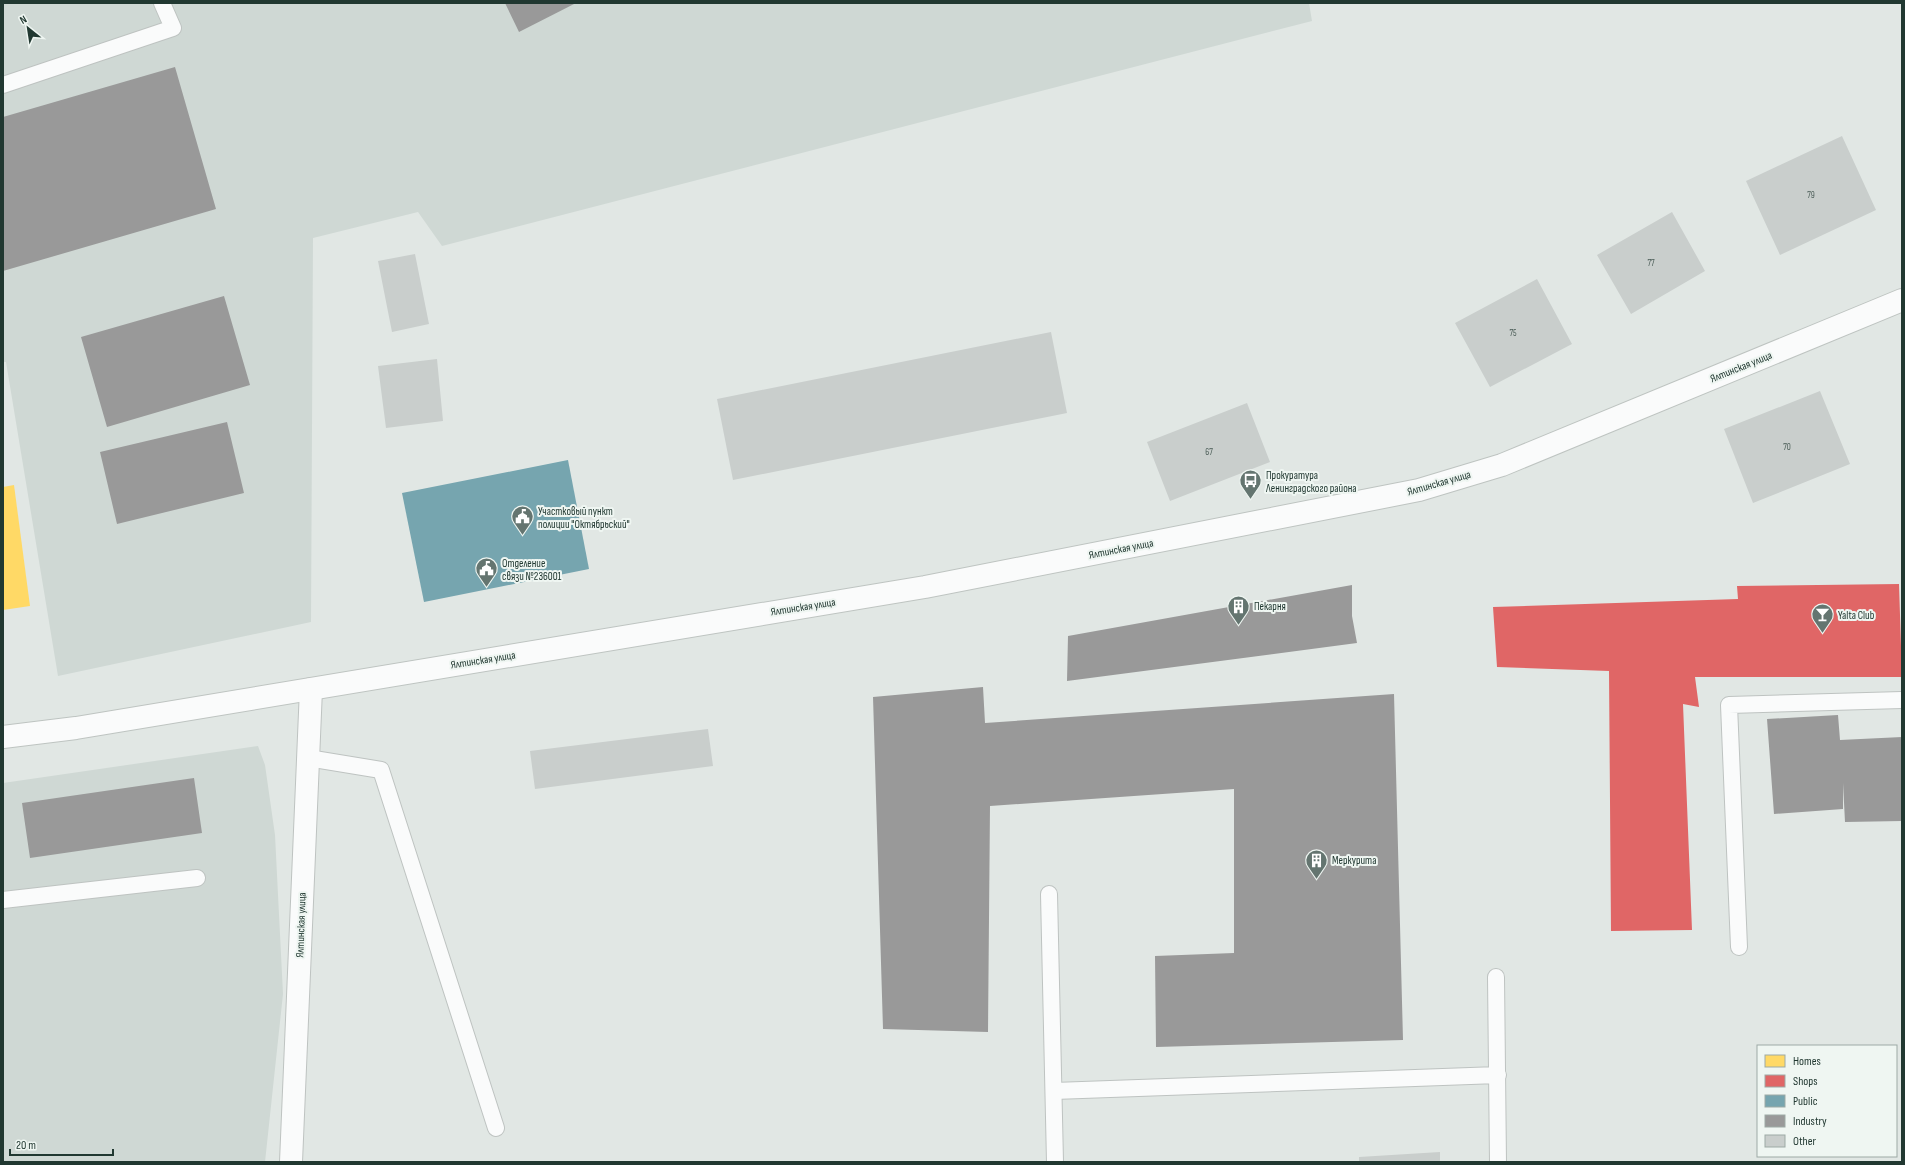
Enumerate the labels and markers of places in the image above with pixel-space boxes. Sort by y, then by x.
bus stop icon: Прокуратура Ленинградского района [1237,468,1263,501]
place label: Прокуратура Ленинградского района [1265,469,1357,495]
public building icon: Участковый пункт полиции "Октябрьский" [510,504,536,537]
place label: Участковый пункт полиции "Октябрьский" [538,505,630,531]
public building icon: Отделение связи №236001 [474,556,500,589]
place label: Отделение связи №236001 [502,557,562,583]
building icon: Пекарня [1225,593,1251,626]
place label: Пекарня [1254,600,1286,613]
bar icon: Yalta Club [1810,602,1836,635]
place label: Yalta Club [1838,609,1875,622]
building icon: Меркурита [1303,847,1329,880]
place label: Меркурита [1332,854,1376,867]

